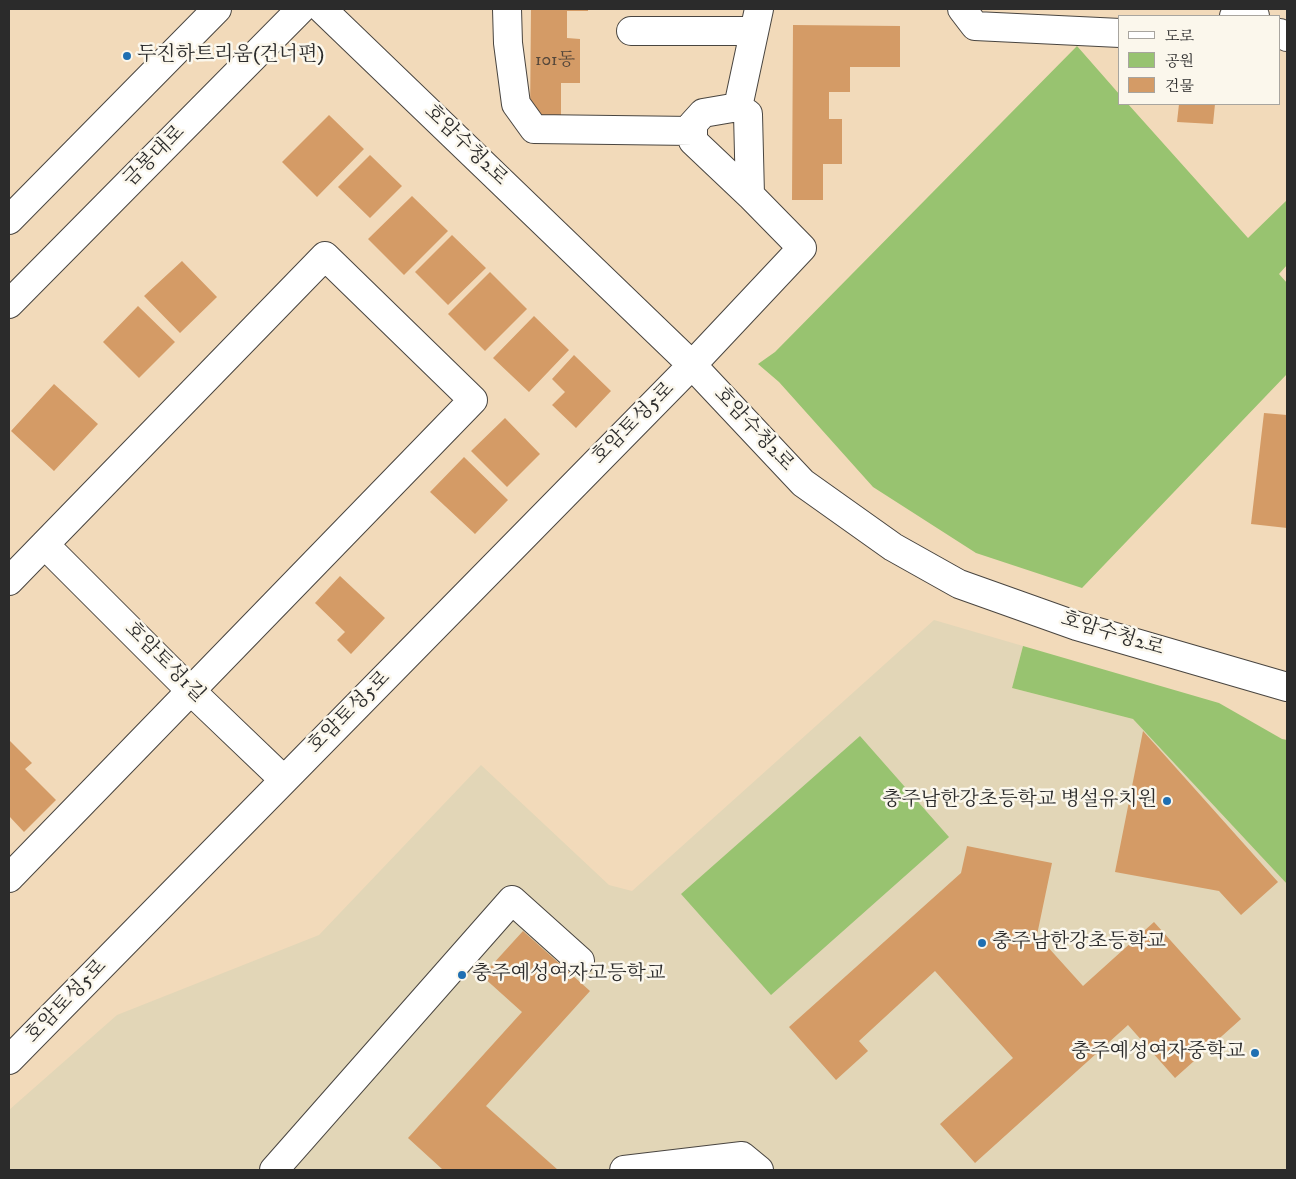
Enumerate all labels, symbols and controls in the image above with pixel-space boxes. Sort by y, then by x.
legend [1118,15,1281,105]
text: 도로 [1165,27,1194,46]
place label: 두진하트리움(건너편) [137,44,324,68]
marker: 두진하트리움(건너편) [121,50,133,62]
house number: 101동 [535,50,575,72]
text: 공원 [1165,52,1194,71]
text: 건물 [1165,77,1194,96]
street label: 호암수청2로 [418,100,512,192]
street label: 금봉대로 [119,121,191,193]
street label: 호암토성5로 [588,378,680,470]
street label: 호암수청2로 [708,383,798,477]
street label: 호암수청2로 [1058,608,1166,662]
street label: 호암토성1길 [119,618,209,708]
street label: 호암토성5로 [304,667,396,759]
place label: 충주남한강초등학교 병설유치원 [882,789,1157,813]
marker: 충주남한강초등학교 병설유치원 [1161,795,1173,807]
place label: 충주남한강초등학교 [992,931,1166,955]
marker: 충주남한강초등학교 [976,937,988,949]
street label: 호암토성5로 [21,955,113,1049]
place label: 충주예성여자고등학교 [472,963,665,987]
marker: 충주예성여자고등학교 [456,969,468,981]
place label: 충주예성여자중학교 [1071,1041,1245,1065]
marker: 충주예성여자중학교 [1249,1047,1261,1059]

